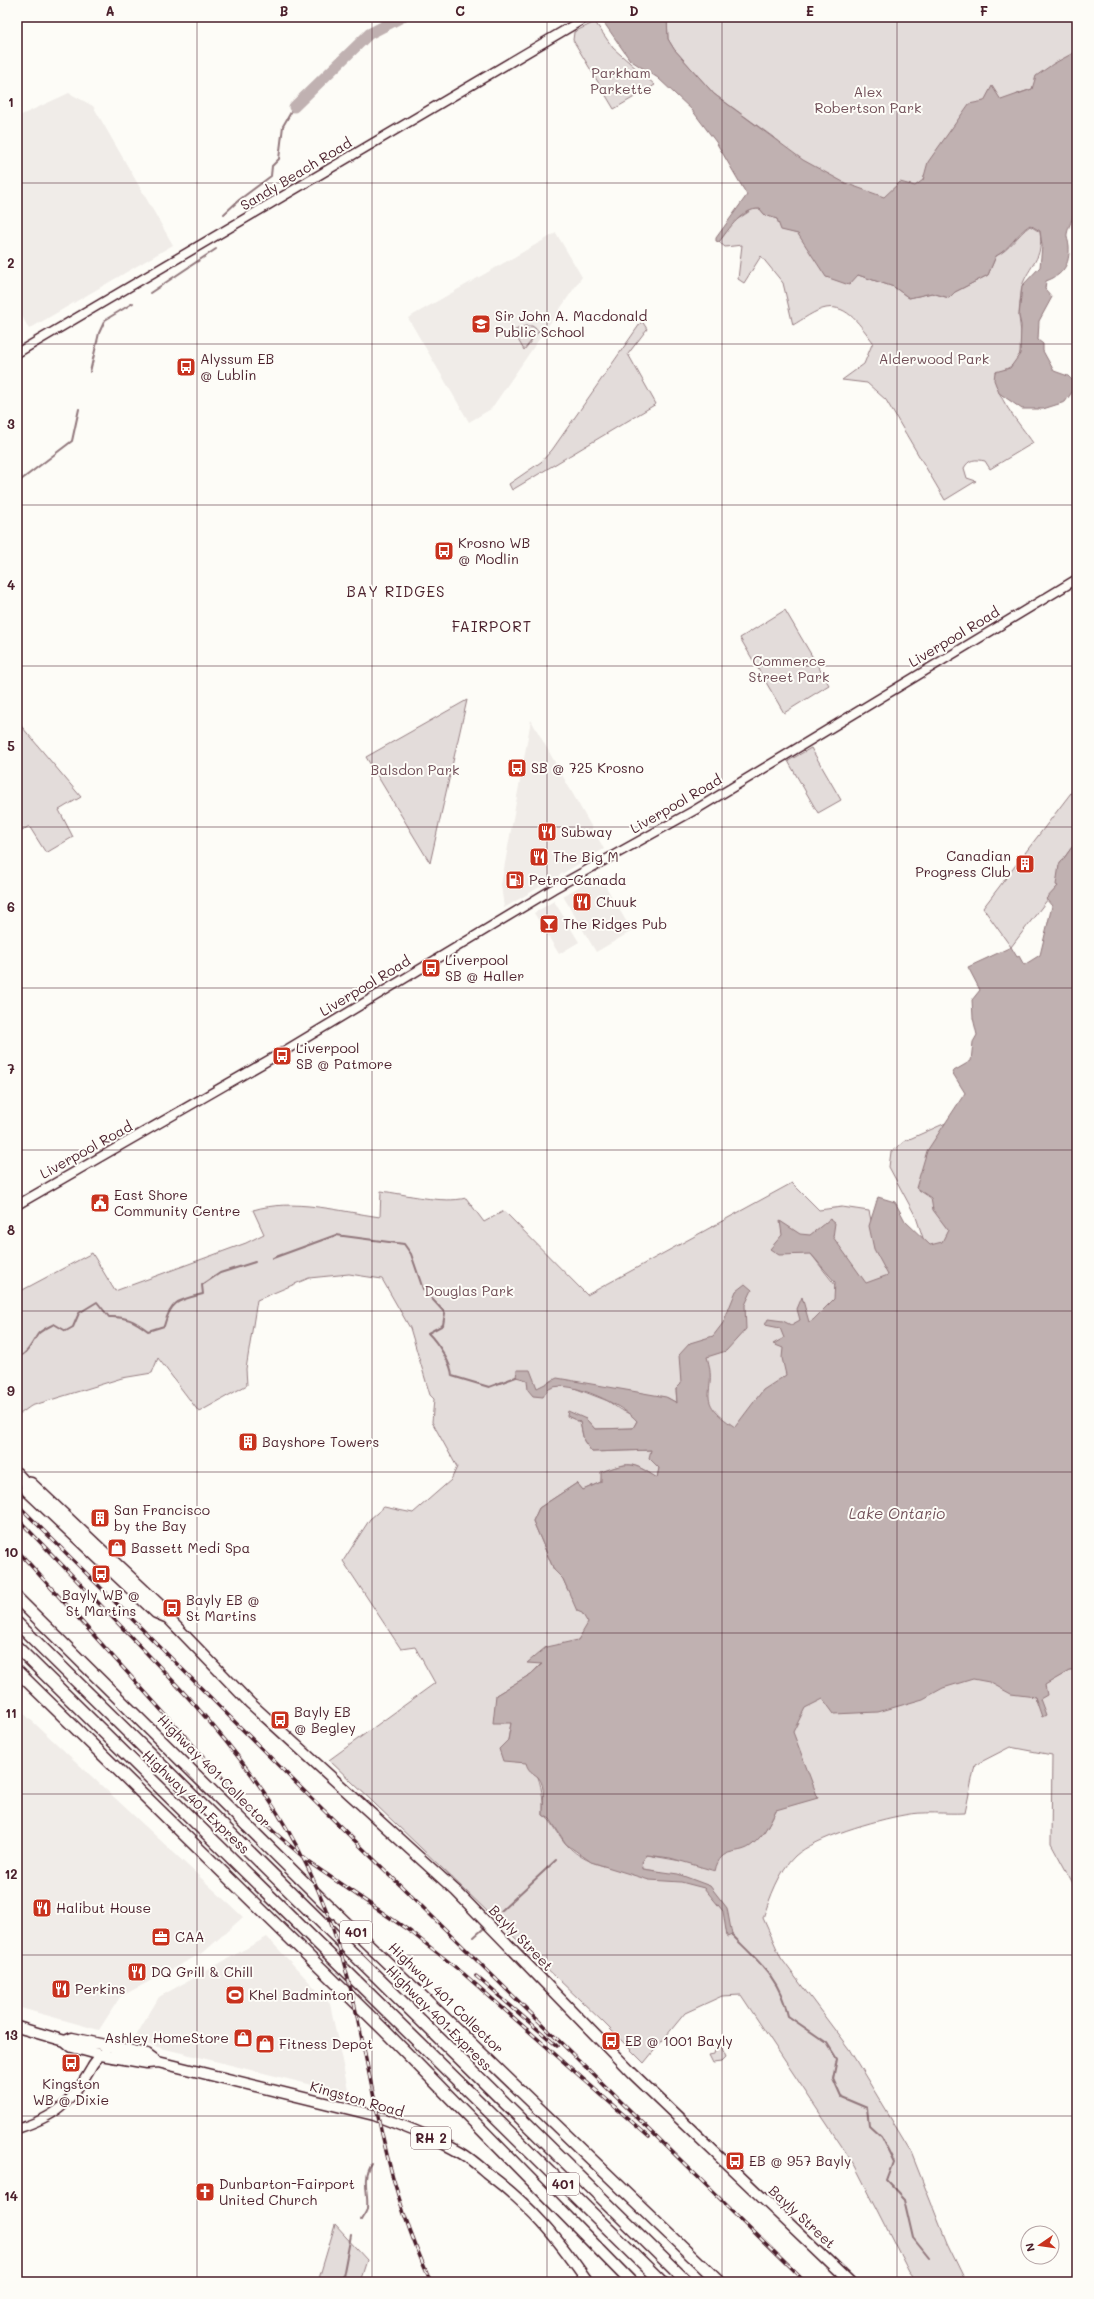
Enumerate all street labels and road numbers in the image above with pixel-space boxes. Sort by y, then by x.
street label: Sandy Beach Road [237,133,355,214]
street label: Liverpool Road [905,602,1003,671]
street label: Liverpool Road [626,770,725,838]
street label: Liverpool Road [316,951,414,1020]
street label: Liverpool Road [36,1116,135,1183]
street label: Highway 401 Collector [154,1710,275,1831]
street label: Highway 401 Express [139,1745,254,1858]
street label: Bayly Street [485,1901,558,1975]
road number: 401 [340,1921,372,1943]
street label: Highway 401 Collector [385,1938,508,2058]
street label: Highway 401 Express [382,1961,496,2075]
street label: Kingston Road [308,2076,407,2121]
road number: RH 2 [411,2127,451,2149]
road number: 401 [547,2173,579,2195]
street label: Bayly Street [765,2181,840,2252]

